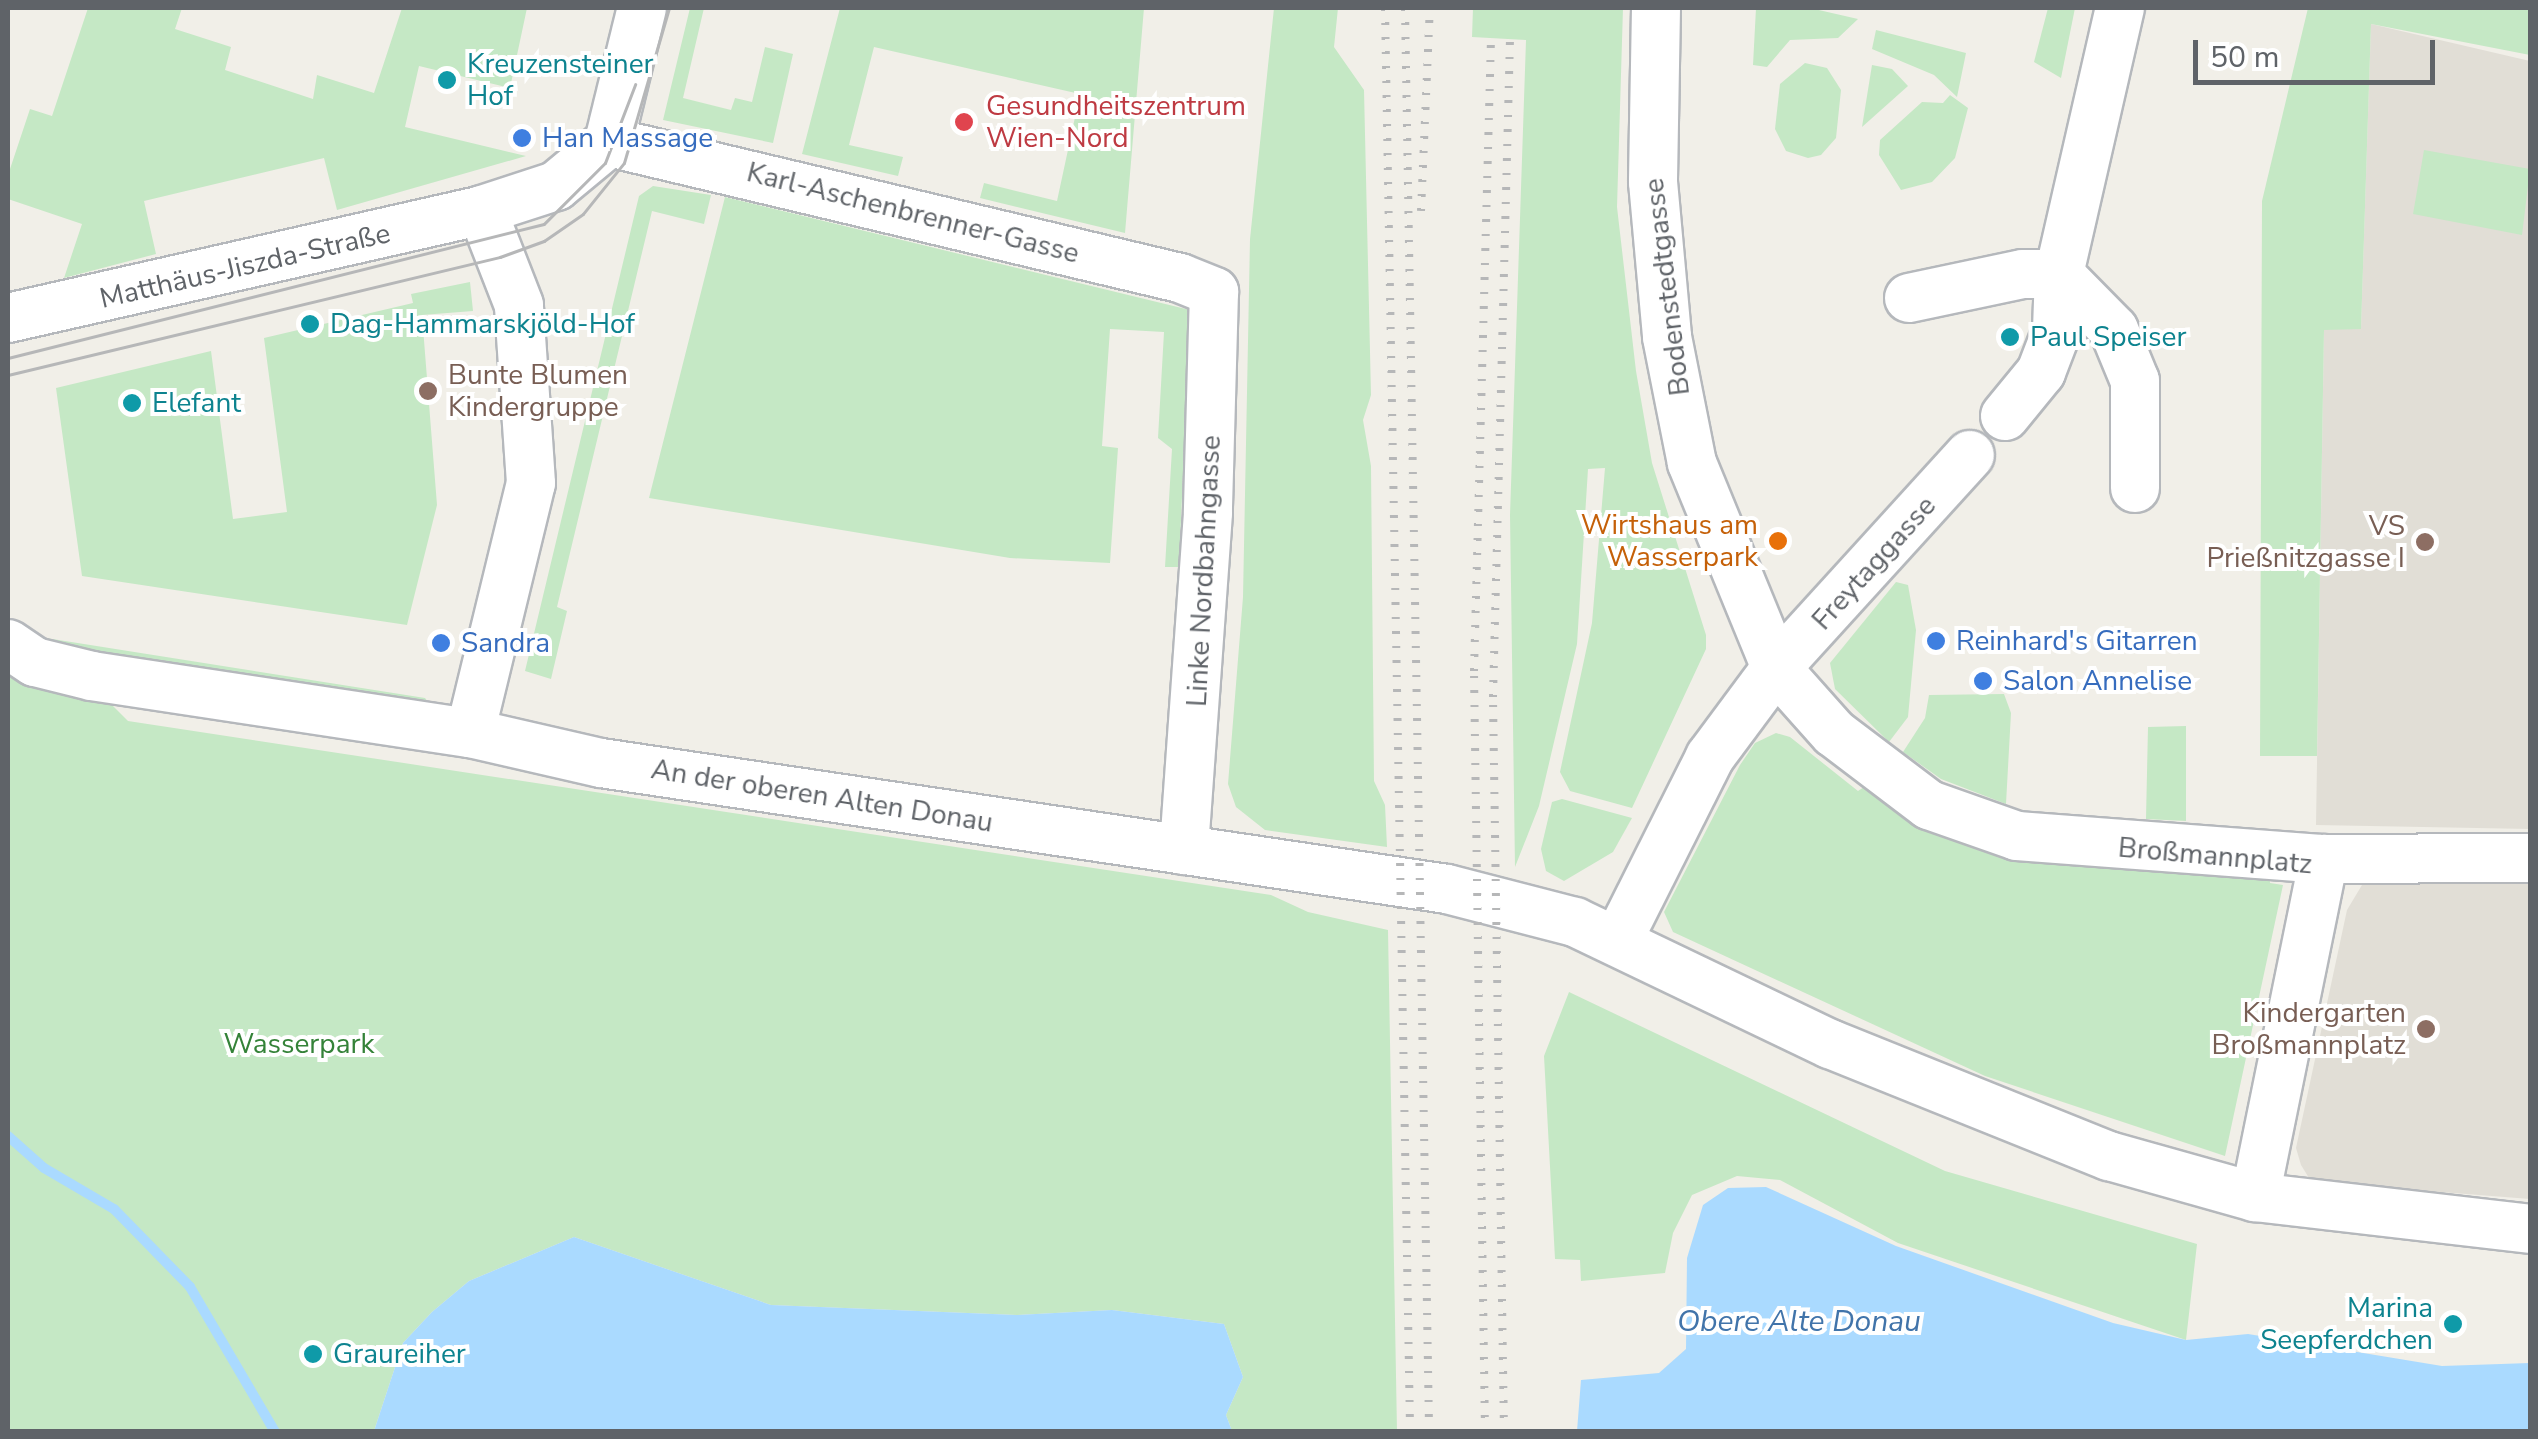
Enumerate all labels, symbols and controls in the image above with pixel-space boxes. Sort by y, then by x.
scale bar [2198,20,2440,82]
text: 50 m [2210,37,2279,78]
place label: Kreuzensteiner Hof [467,47,654,113]
marker: Kreuzensteiner Hof [436,69,458,91]
place label: Gesundheitszentrum Wien-Nord [986,89,1246,155]
marker: Gesundheitszentrum Wien-Nord [951,109,977,135]
place label: Han Massage [542,121,713,155]
marker: Han Massage [511,127,533,149]
street label: Karl-Aschenbrenner-Gasse [743,155,1083,271]
street label: Bodenstedtgasse [1637,176,1697,398]
street label: Matthäus-Jiszda-Straße [97,216,393,316]
place label: Dag-Hammarskjöld-Hof [330,307,635,341]
marker: Dag-Hammarskjöld-Hof [299,313,321,335]
place label: Paul Speiser [2030,320,2186,354]
marker: Paul Speiser [1999,326,2021,348]
place label: Bunte Blumen Kindergruppe [448,358,628,424]
marker: Bunte Blumen Kindergruppe [417,380,439,402]
place label: Elefant [152,386,241,420]
marker: Elefant [121,392,143,414]
street label: Linke Nordbahngasse [1180,434,1228,708]
street label: Freytaggasse [1805,489,1943,637]
place label: Wirtshaus am Wasserpark [1581,508,1758,574]
place label: VS Prießnitzgasse I [2207,509,2405,575]
marker: Wirtshaus am Wasserpark [1767,530,1789,552]
marker: VS Prießnitzgasse I [2414,531,2436,553]
place label: Reinhard's Gitarren [1956,624,2198,658]
place label: Sandra [461,626,550,660]
marker: Reinhard's Gitarren [1925,630,1947,652]
marker: Sandra [430,632,452,654]
place label: Salon Annelise [2003,664,2192,698]
marker: Salon Annelise [1972,670,1994,692]
street label: An der oberen Alten Donau [649,752,995,840]
street label: Broßmannplatz [2117,831,2313,881]
place label: Kindergarten Broßmannplatz [2212,996,2406,1062]
marker: Kindergarten Broßmannplatz [2415,1018,2437,1040]
park label: Wasserpark [223,1027,375,1061]
place label: Marina Seepferdchen [2260,1291,2433,1357]
water label: Obere Alte Donau [1677,1304,1921,1340]
marker: Marina Seepferdchen [2442,1313,2464,1335]
place label: Graureiher [333,1337,466,1371]
marker: Graureiher [302,1343,324,1365]

